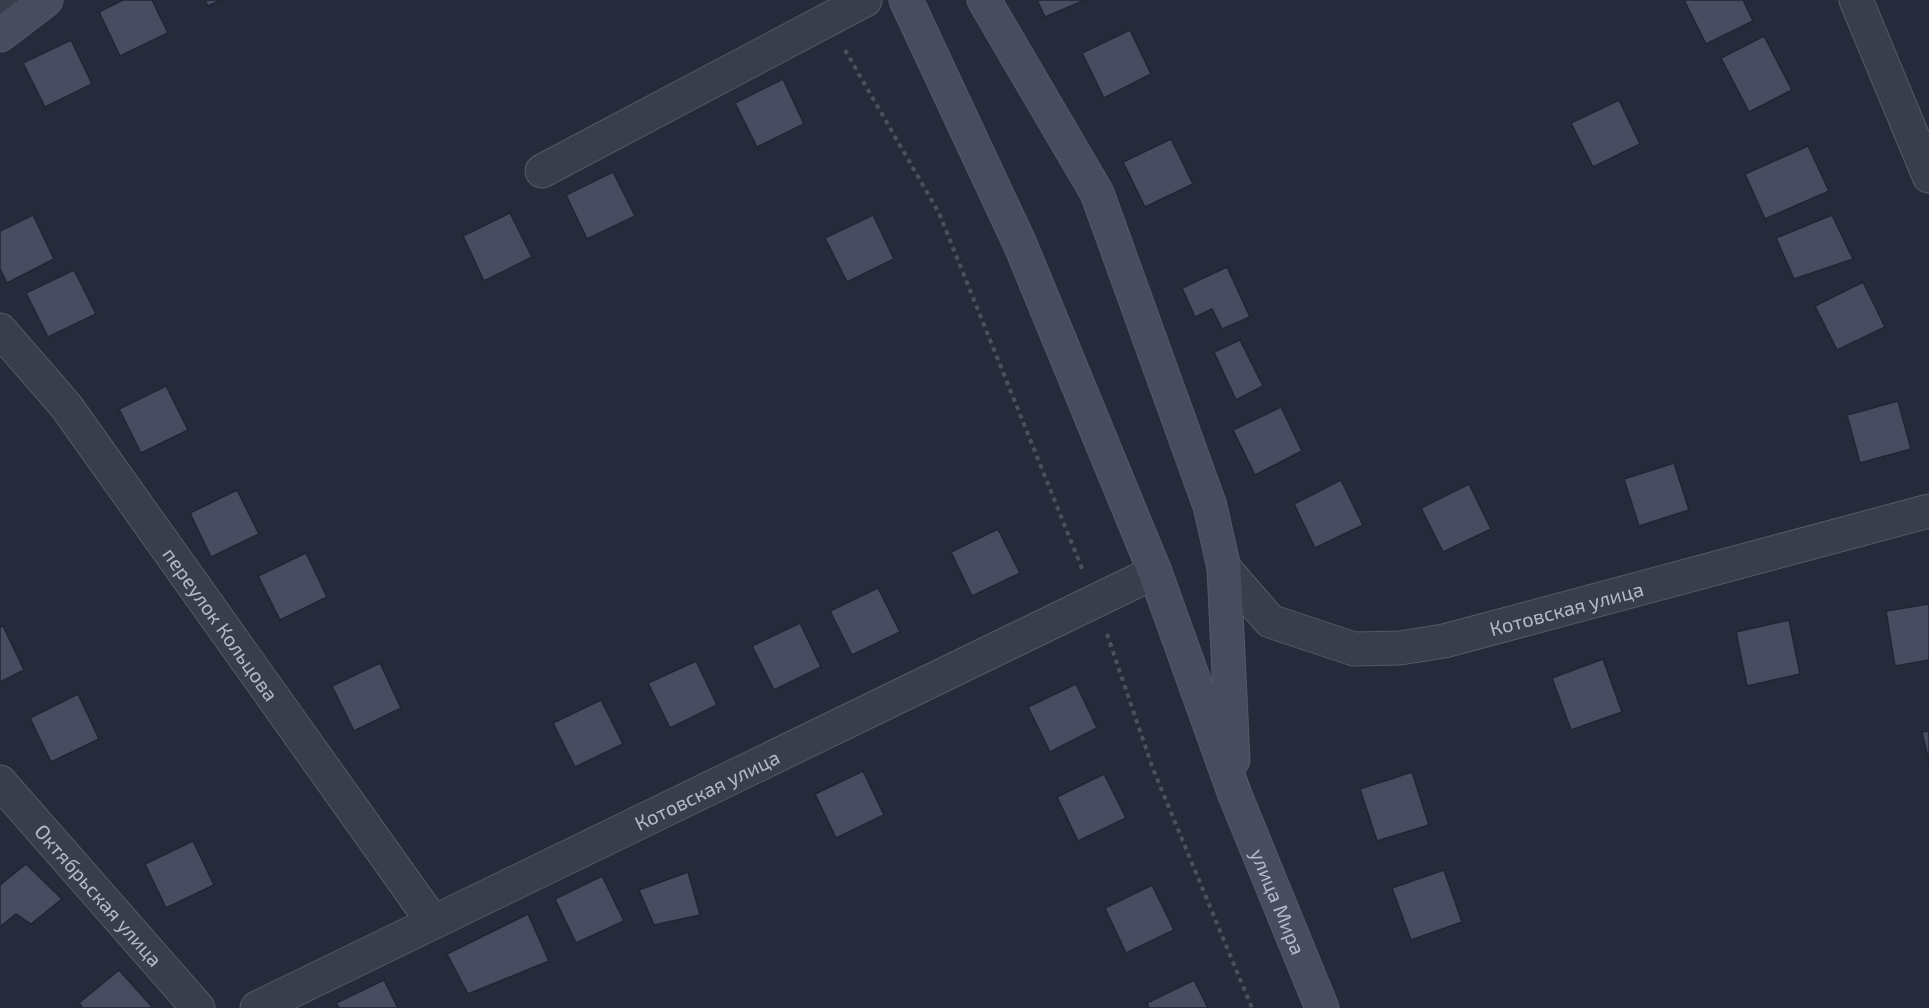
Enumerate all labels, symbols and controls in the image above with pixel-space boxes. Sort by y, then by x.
street label: переулок Кольцова [158,542,284,705]
street label: Котовская улица [1487,576,1646,640]
street label: Котовская улица [630,744,783,835]
street label: Октябрьская улица [30,819,168,971]
street label: улица Мира [1245,845,1311,958]

